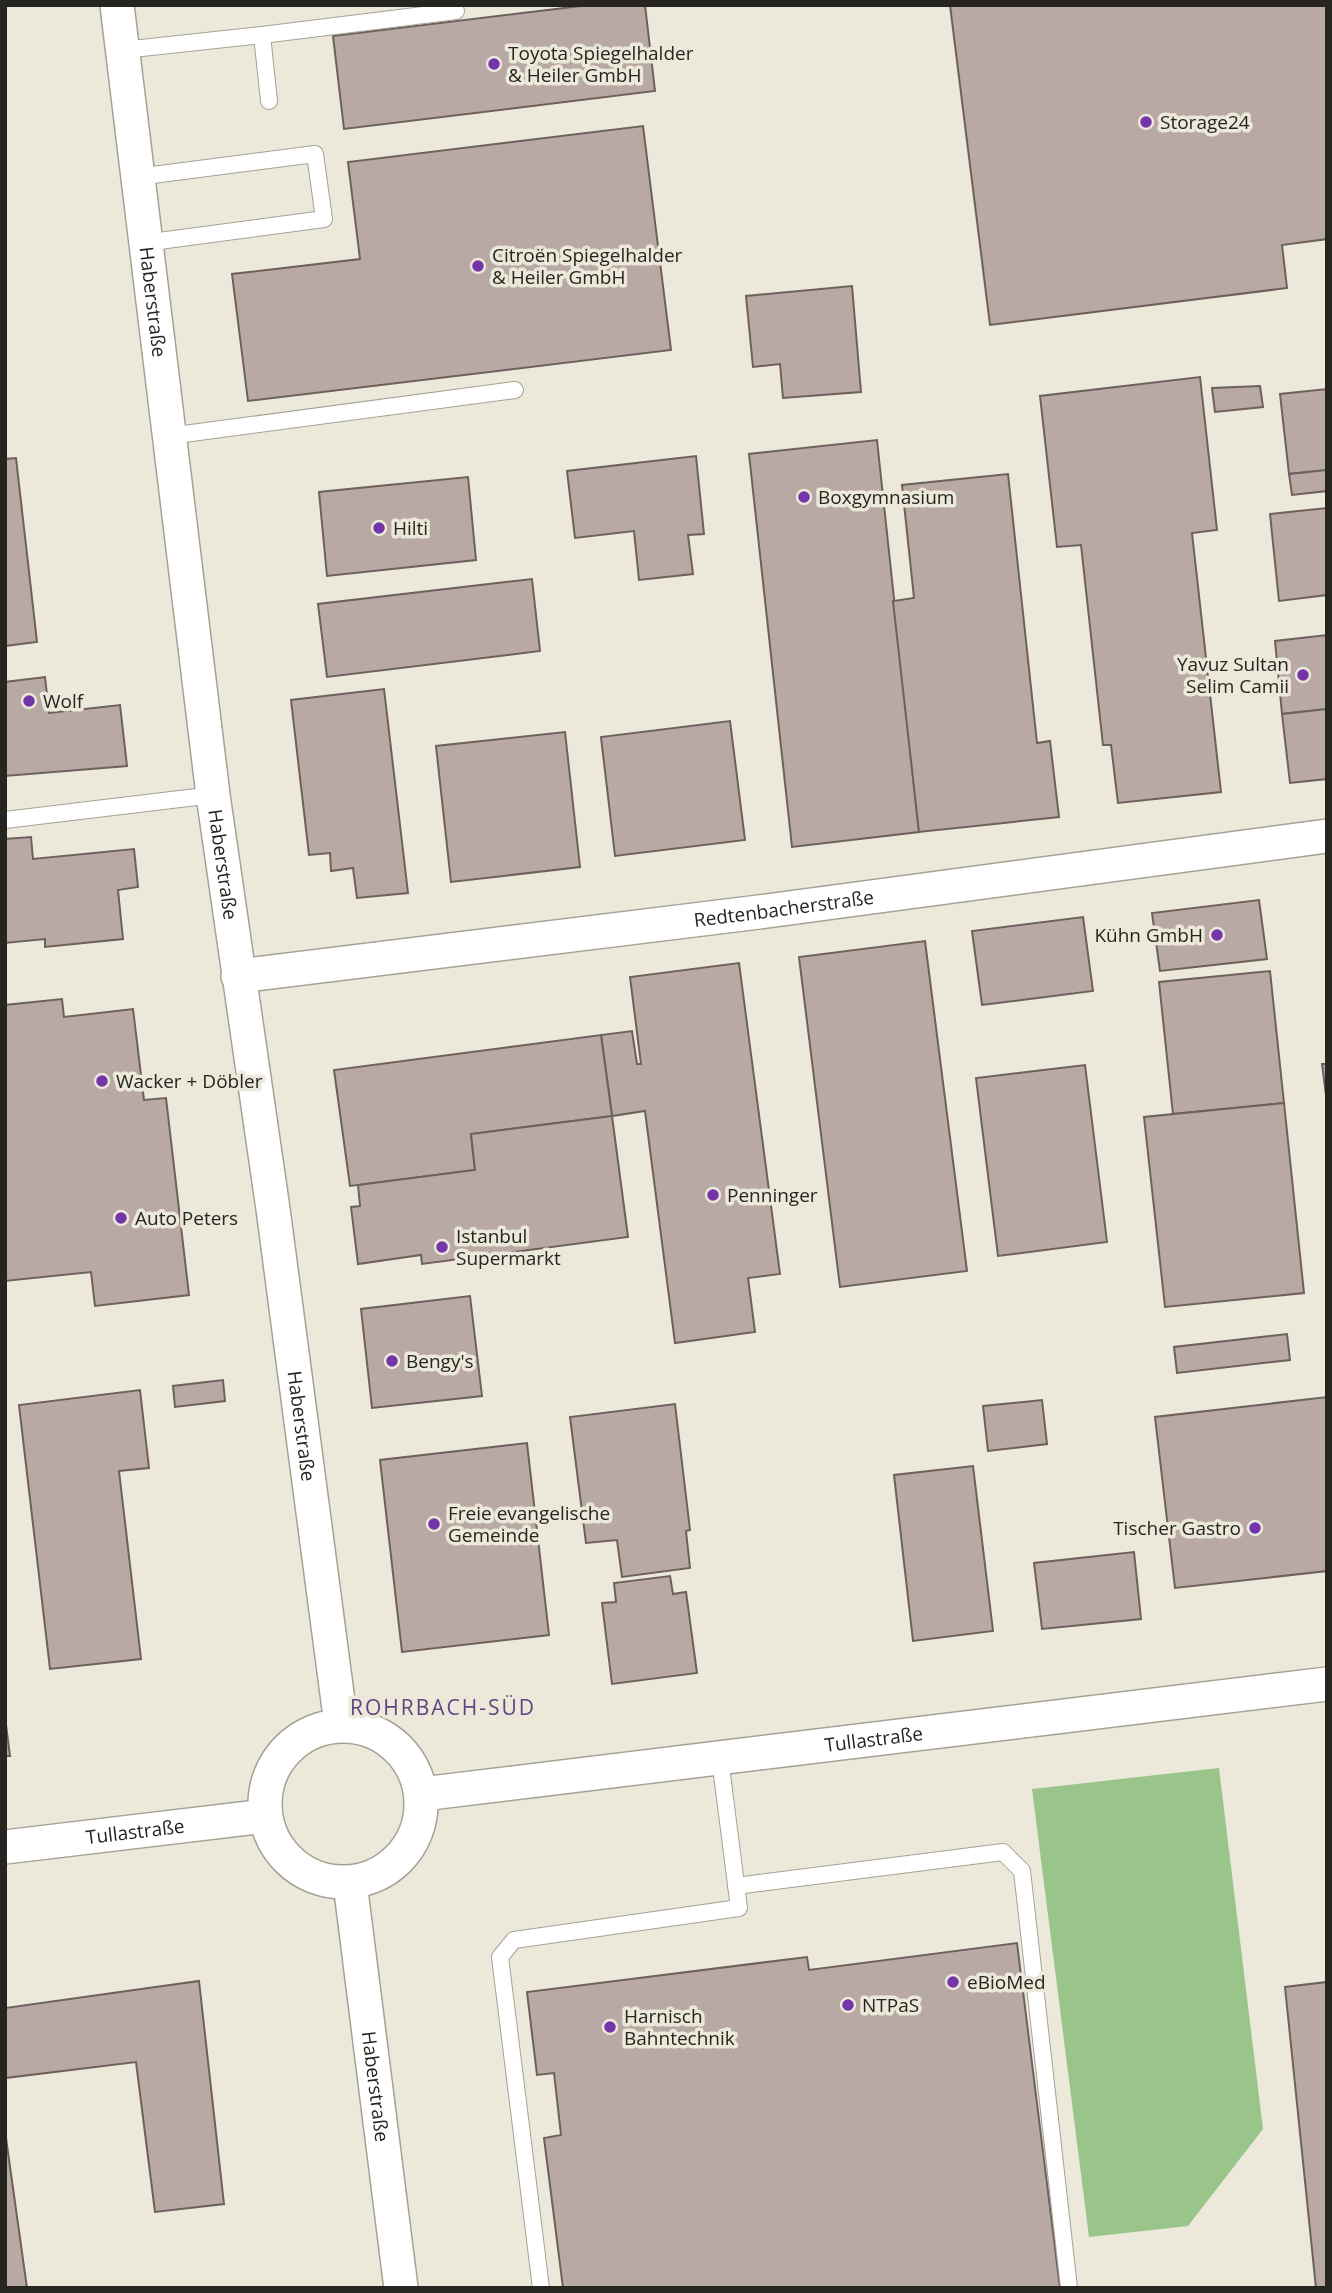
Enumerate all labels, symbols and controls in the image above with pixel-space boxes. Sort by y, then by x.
place label: Toyota Spiegelhalder & Heiler GmbH [508,40,694,88]
marker: Toyota Spiegelhalder & Heiler GmbH [486,56,502,72]
place label: Storage24 [1160,109,1250,135]
marker: Storage24 [1138,114,1154,130]
place label: Citroën Spiegelhalder & Heiler GmbH [492,242,683,290]
street label: Haberstraße [133,245,173,359]
marker: Citroën Spiegelhalder & Heiler GmbH [470,258,486,274]
place label: Boxgymnasium [818,484,954,510]
marker: Boxgymnasium [796,489,812,505]
place label: Hilti [393,515,428,541]
marker: Hilti [371,520,387,536]
place label: Yavuz Sultan Selim Camii [1177,651,1289,699]
marker: Yavuz Sultan Selim Camii [1295,667,1311,683]
place label: Wolf [43,688,85,714]
marker: Wolf [21,693,37,709]
street label: Haberstraße [202,808,244,921]
street label: Redtenbacherstraße [692,884,875,933]
place label: Kühn GmbH [1094,922,1203,948]
marker: Kühn GmbH [1209,927,1225,943]
place label: Wacker + Döbler [116,1068,263,1094]
marker: Wacker + Döbler [94,1073,110,1089]
place label: Penninger [727,1182,818,1208]
marker: Penninger [705,1187,721,1203]
place label: Auto Peters [135,1205,238,1231]
marker: Auto Peters [113,1210,129,1226]
place label: Istanbul Supermarkt [456,1223,561,1271]
marker: Istanbul Supermarkt [434,1239,450,1255]
place label: Bengy's [406,1348,474,1374]
marker: Bengy's [384,1353,400,1369]
street label: Haberstraße [281,1369,322,1483]
place label: Freie evangelische Gemeinde [448,1500,610,1548]
place label: Tischer Gastro [1113,1515,1241,1541]
marker: Freie evangelische Gemeinde [426,1516,442,1532]
marker: Tischer Gastro [1247,1520,1263,1536]
district label: ROHRBACH-SÜD [350,1693,536,1721]
street label: Tullastraße [823,1720,924,1758]
street label: Tullastraße [84,1813,186,1850]
place label: eBioMed [967,1969,1046,1995]
marker: eBioMed [945,1974,961,1990]
place label: NTPaS [862,1992,919,2018]
marker: NTPaS [840,1997,856,2013]
place label: Harnisch Bahntechnik [624,2003,735,2051]
marker: Harnisch Bahntechnik [602,2019,618,2035]
street label: Haberstraße [356,2030,395,2143]

